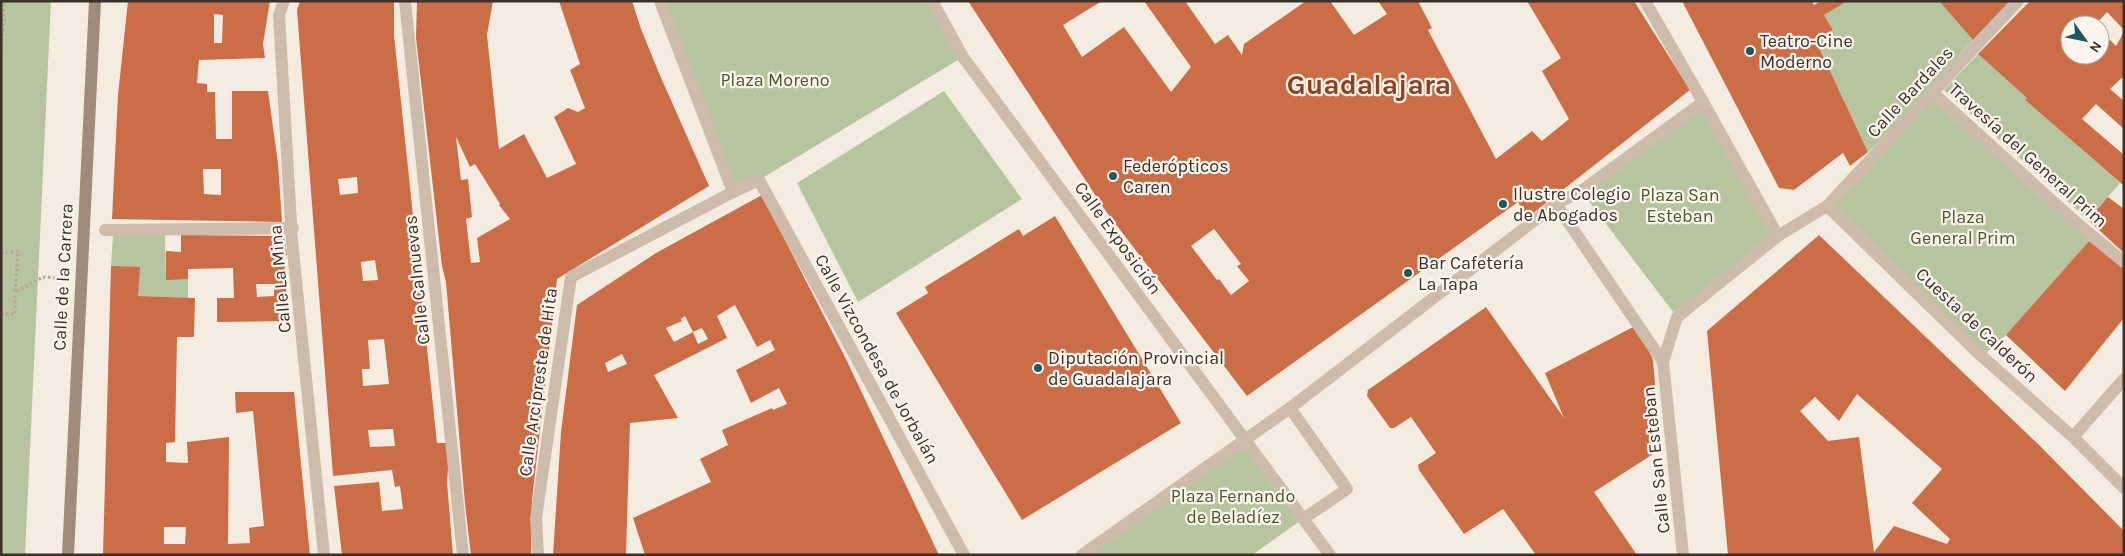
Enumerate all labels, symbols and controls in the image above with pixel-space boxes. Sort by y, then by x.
north arrow [2060,15,2110,65]
place label: Teatro-Cine Moderno [1760,30,1853,73]
text: N [2086,38,2105,56]
street label: Calle Bardales [1862,42,1958,142]
marker: Teatro-Cine Moderno [1744,45,1756,57]
district label: Guadalajara [1287,68,1451,101]
park label: Plaza Moreno [720,69,830,91]
street label: Travesía del General Prim [1944,78,2112,232]
place label: Federópticos Caren [1123,155,1229,198]
marker: Federópticos Caren [1107,170,1119,182]
street label: Calle Exposición [1070,177,1166,299]
place label: Ilustre Colegio de Abogados [1513,183,1631,226]
park label: Plaza San Esteban [1640,184,1720,227]
marker: Ilustre Colegio de Abogados [1497,198,1509,210]
street label: Calle de la Carrera [48,203,78,351]
park label: Plaza General Prim [1910,206,2016,249]
street label: Calle Calnuevas [399,214,435,346]
street label: Calle La Mina [264,224,296,334]
street label: Calle Vizcondesa de Jorbalán [810,250,944,468]
place label: Bar Cafetería La Tapa [1418,252,1524,295]
street label: Cuesta de Calderón [1911,263,2043,387]
marker: Bar Cafetería La Tapa [1402,267,1414,279]
street label: Calle Arcipreste de Hita [514,286,562,478]
place label: Diputación Provincial de Guadalajara [1048,347,1224,390]
marker: Diputación Provincial de Guadalajara [1032,362,1044,374]
street label: Calle San Esteban [1637,386,1675,534]
park label: Plaza Fernando de Beladíez [1171,485,1295,528]

